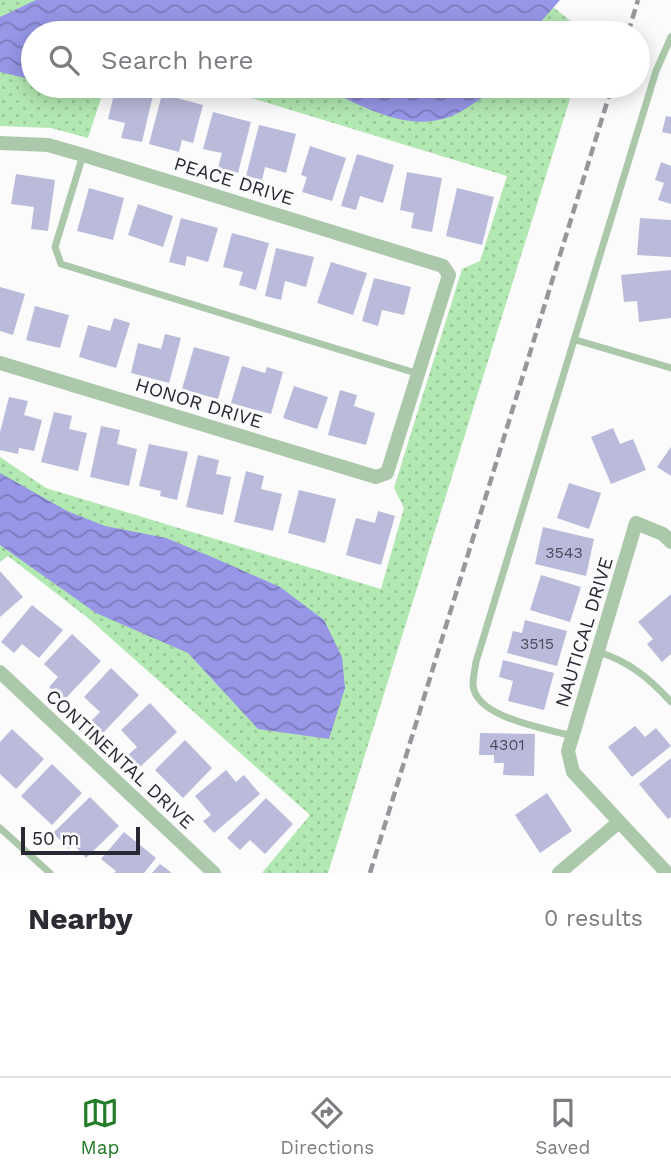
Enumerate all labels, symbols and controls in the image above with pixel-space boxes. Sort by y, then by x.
search box [21,21,650,98]
icon: search [45,41,83,79]
text: Search here [101,45,253,75]
street label: PEACE DRIVE [171,152,297,210]
street label: HONOR DRIVE [133,373,265,433]
house number: 3543 [545,543,583,562]
street label: NAUTICAL DRIVE [550,554,618,710]
house number: 3515 [520,634,554,653]
street label: CONTINENTAL DRIVE [41,684,199,834]
house number: 4301 [489,735,525,754]
scale bar [21,824,140,856]
text: 50 m [32,827,79,850]
text: Nearby [28,901,133,936]
text: 0 results [544,905,643,932]
tab: Map [81,1094,119,1159]
tab: Directions [280,1094,374,1159]
tab: Saved [535,1094,590,1159]

